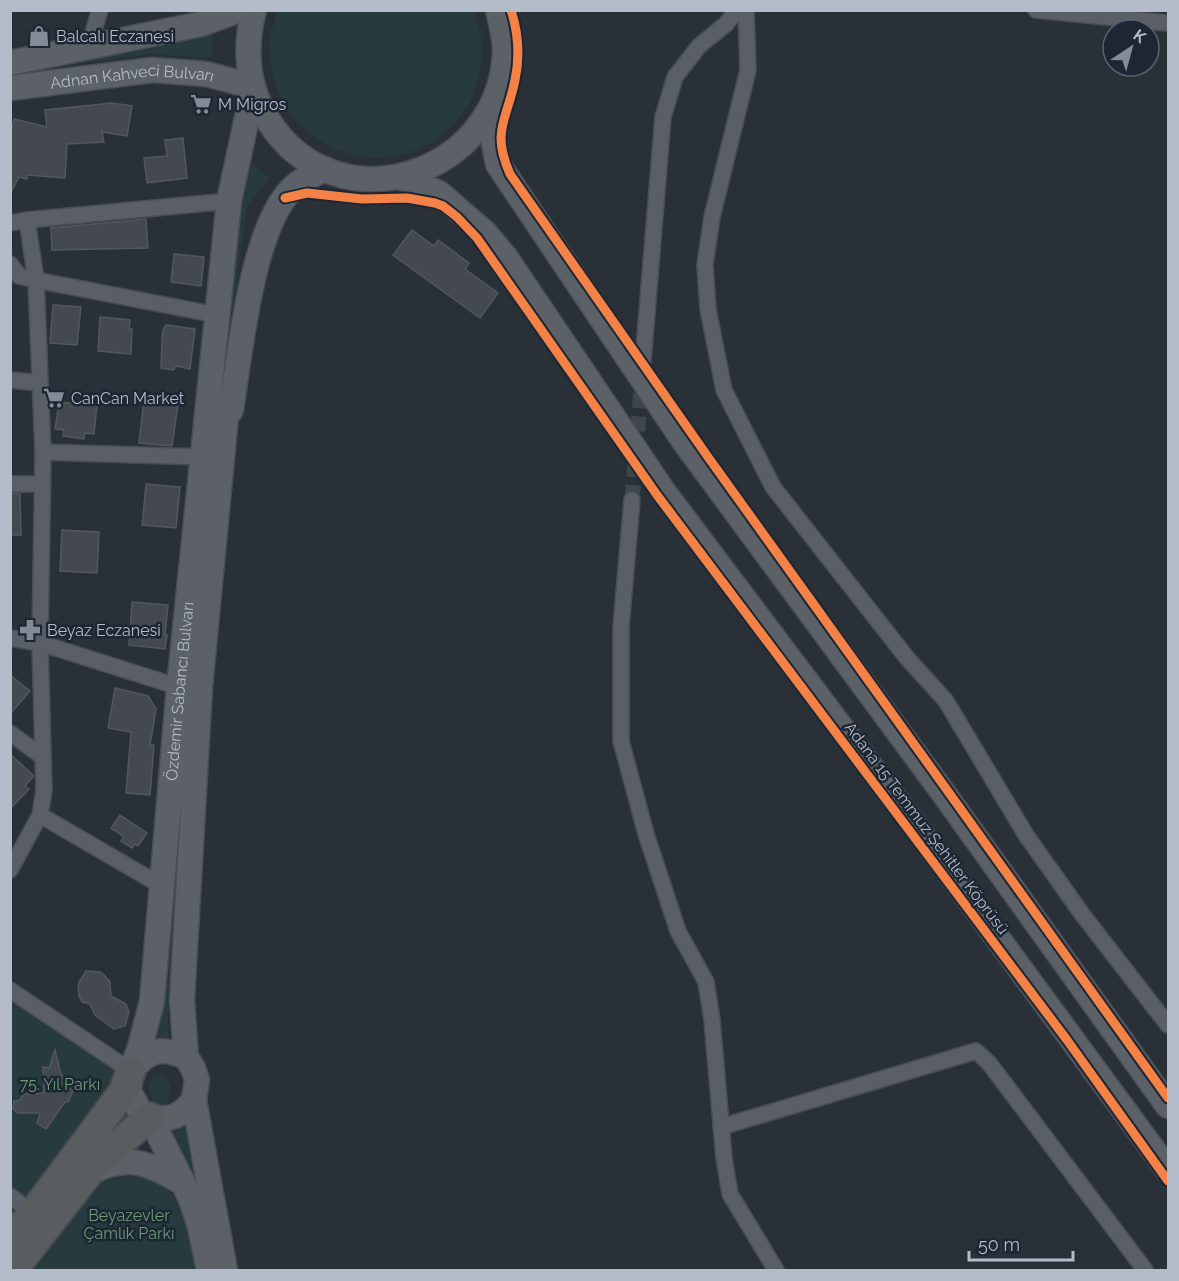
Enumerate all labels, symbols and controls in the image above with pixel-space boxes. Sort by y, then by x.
north arrow [1101,18,1161,78]
shop icon: Balcalı Eczanesi [27,24,51,48]
text: K [1130,25,1150,47]
place label: Balcalı Eczanesi [56,27,174,46]
street label: Adnan Kahveci Bulvarı [49,61,216,93]
supermarket icon: M Migros [189,92,213,116]
place label: M Migros [218,95,286,114]
supermarket icon: CanCan Market [42,386,66,410]
place label: CanCan Market [71,389,185,408]
street label: Özdemir Sabancı Bulvarı [161,601,198,782]
pharmacy icon: Beyaz Eczanesi [18,618,42,642]
place label: Beyaz Eczanesi [47,621,161,640]
street label: Adana 15 Temmuz Şehitler Köprüsü [841,718,1013,938]
park label: 75. Yıl Parkı [20,1075,100,1094]
park label: Beyazevler Çamlık Parkı [84,1206,174,1243]
scale bar [969,1224,1072,1262]
text: 50 m [978,1234,1020,1255]

